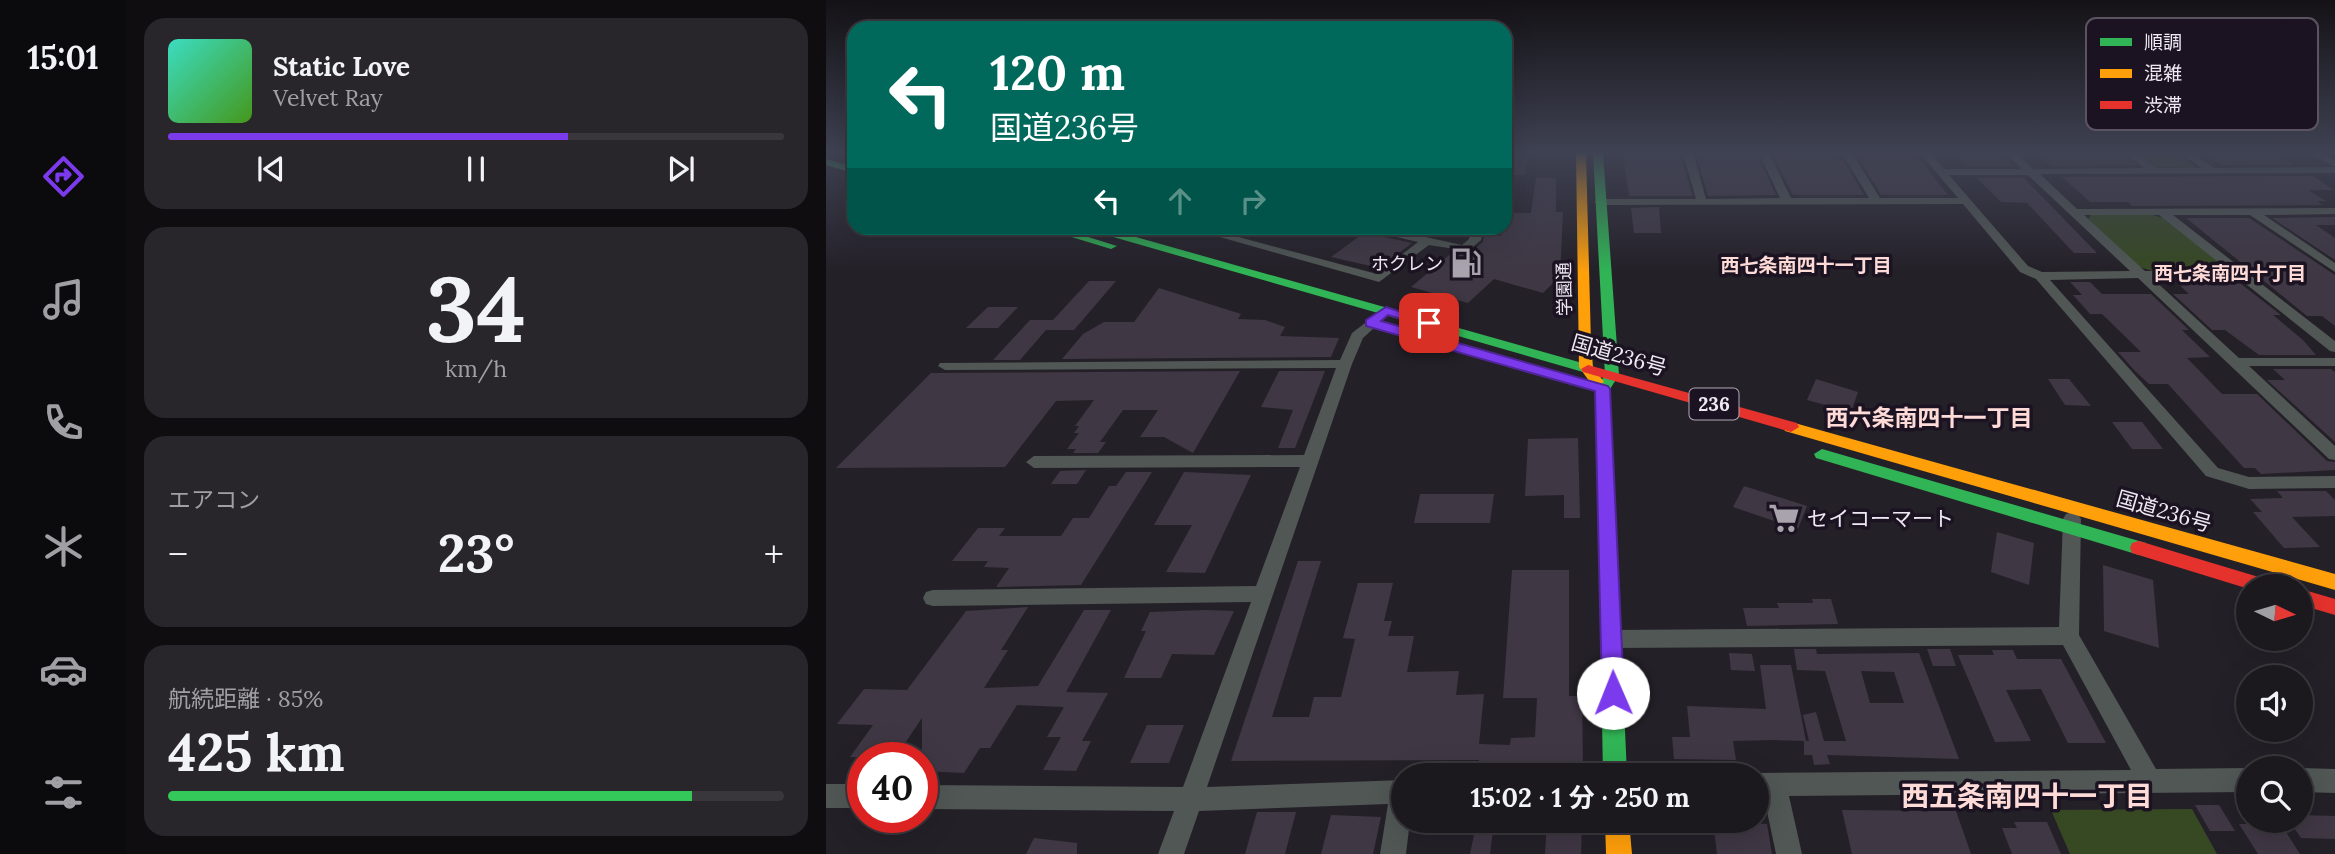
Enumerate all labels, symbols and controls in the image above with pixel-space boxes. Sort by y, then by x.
legend [2086,18,2318,130]
text: 順調 [2144,30,2182,54]
text: 15:01 [27,37,99,78]
text: 120 m [990,41,1125,103]
icon: left [875,49,966,140]
text: Static Love [273,50,410,83]
text: 混雑 [2144,61,2182,85]
text: Velvet Ray [273,83,383,112]
text: 渋滞 [2144,93,2182,117]
text: 国道236号 [990,107,1139,148]
icon: previous [252,150,290,188]
icon: pause [457,150,495,188]
icon: next [662,150,700,188]
icon: directions [39,152,88,201]
icon: left [1088,182,1126,220]
icon: ahead [1161,182,1199,220]
icon: right [1234,182,1272,220]
fuel station icon: ホクレン [1449,246,1483,280]
text: 34 [426,250,526,367]
place label: ホクレン [1371,252,1443,275]
district label: 西七条南四十一丁目 [1720,253,1892,277]
district label: 西七条南四十丁目 [2154,261,2306,285]
street label: 学園通 [1552,262,1576,316]
icon: music [39,275,88,324]
pin [1399,293,1459,353]
icon: arrive [1410,304,1448,342]
street label: 国道236号 [1568,329,1670,381]
text: km/h [445,354,507,383]
road number: 236 [1690,388,1738,420]
icon: phone [39,398,88,447]
district label: 西六条南四十一丁目 [1826,403,2033,432]
text: エアコン [168,485,260,514]
street label: 国道236号 [2113,485,2215,537]
supermarket icon: セイコーマート [1767,501,1801,535]
place label: セイコーマート [1807,505,1954,532]
text: 23° [438,520,514,586]
icon: climate [39,522,88,571]
text: − [168,530,188,578]
text: + [764,530,784,578]
north arrow [2236,574,2314,651]
map controls [2236,574,2313,833]
icon: car [39,645,88,694]
position arrow [1576,656,1650,730]
button: sound [2236,665,2313,742]
text: 航続距離 · 85% [168,684,323,713]
text: 425 km [168,719,345,785]
speed limit sign: 40 [847,742,938,833]
button: search [2236,756,2313,833]
icon: filters [39,768,88,817]
district label: 西五条南四十一丁目 [1901,778,2153,814]
text: 15:02 · 1 分 · 250 m [1470,781,1690,814]

